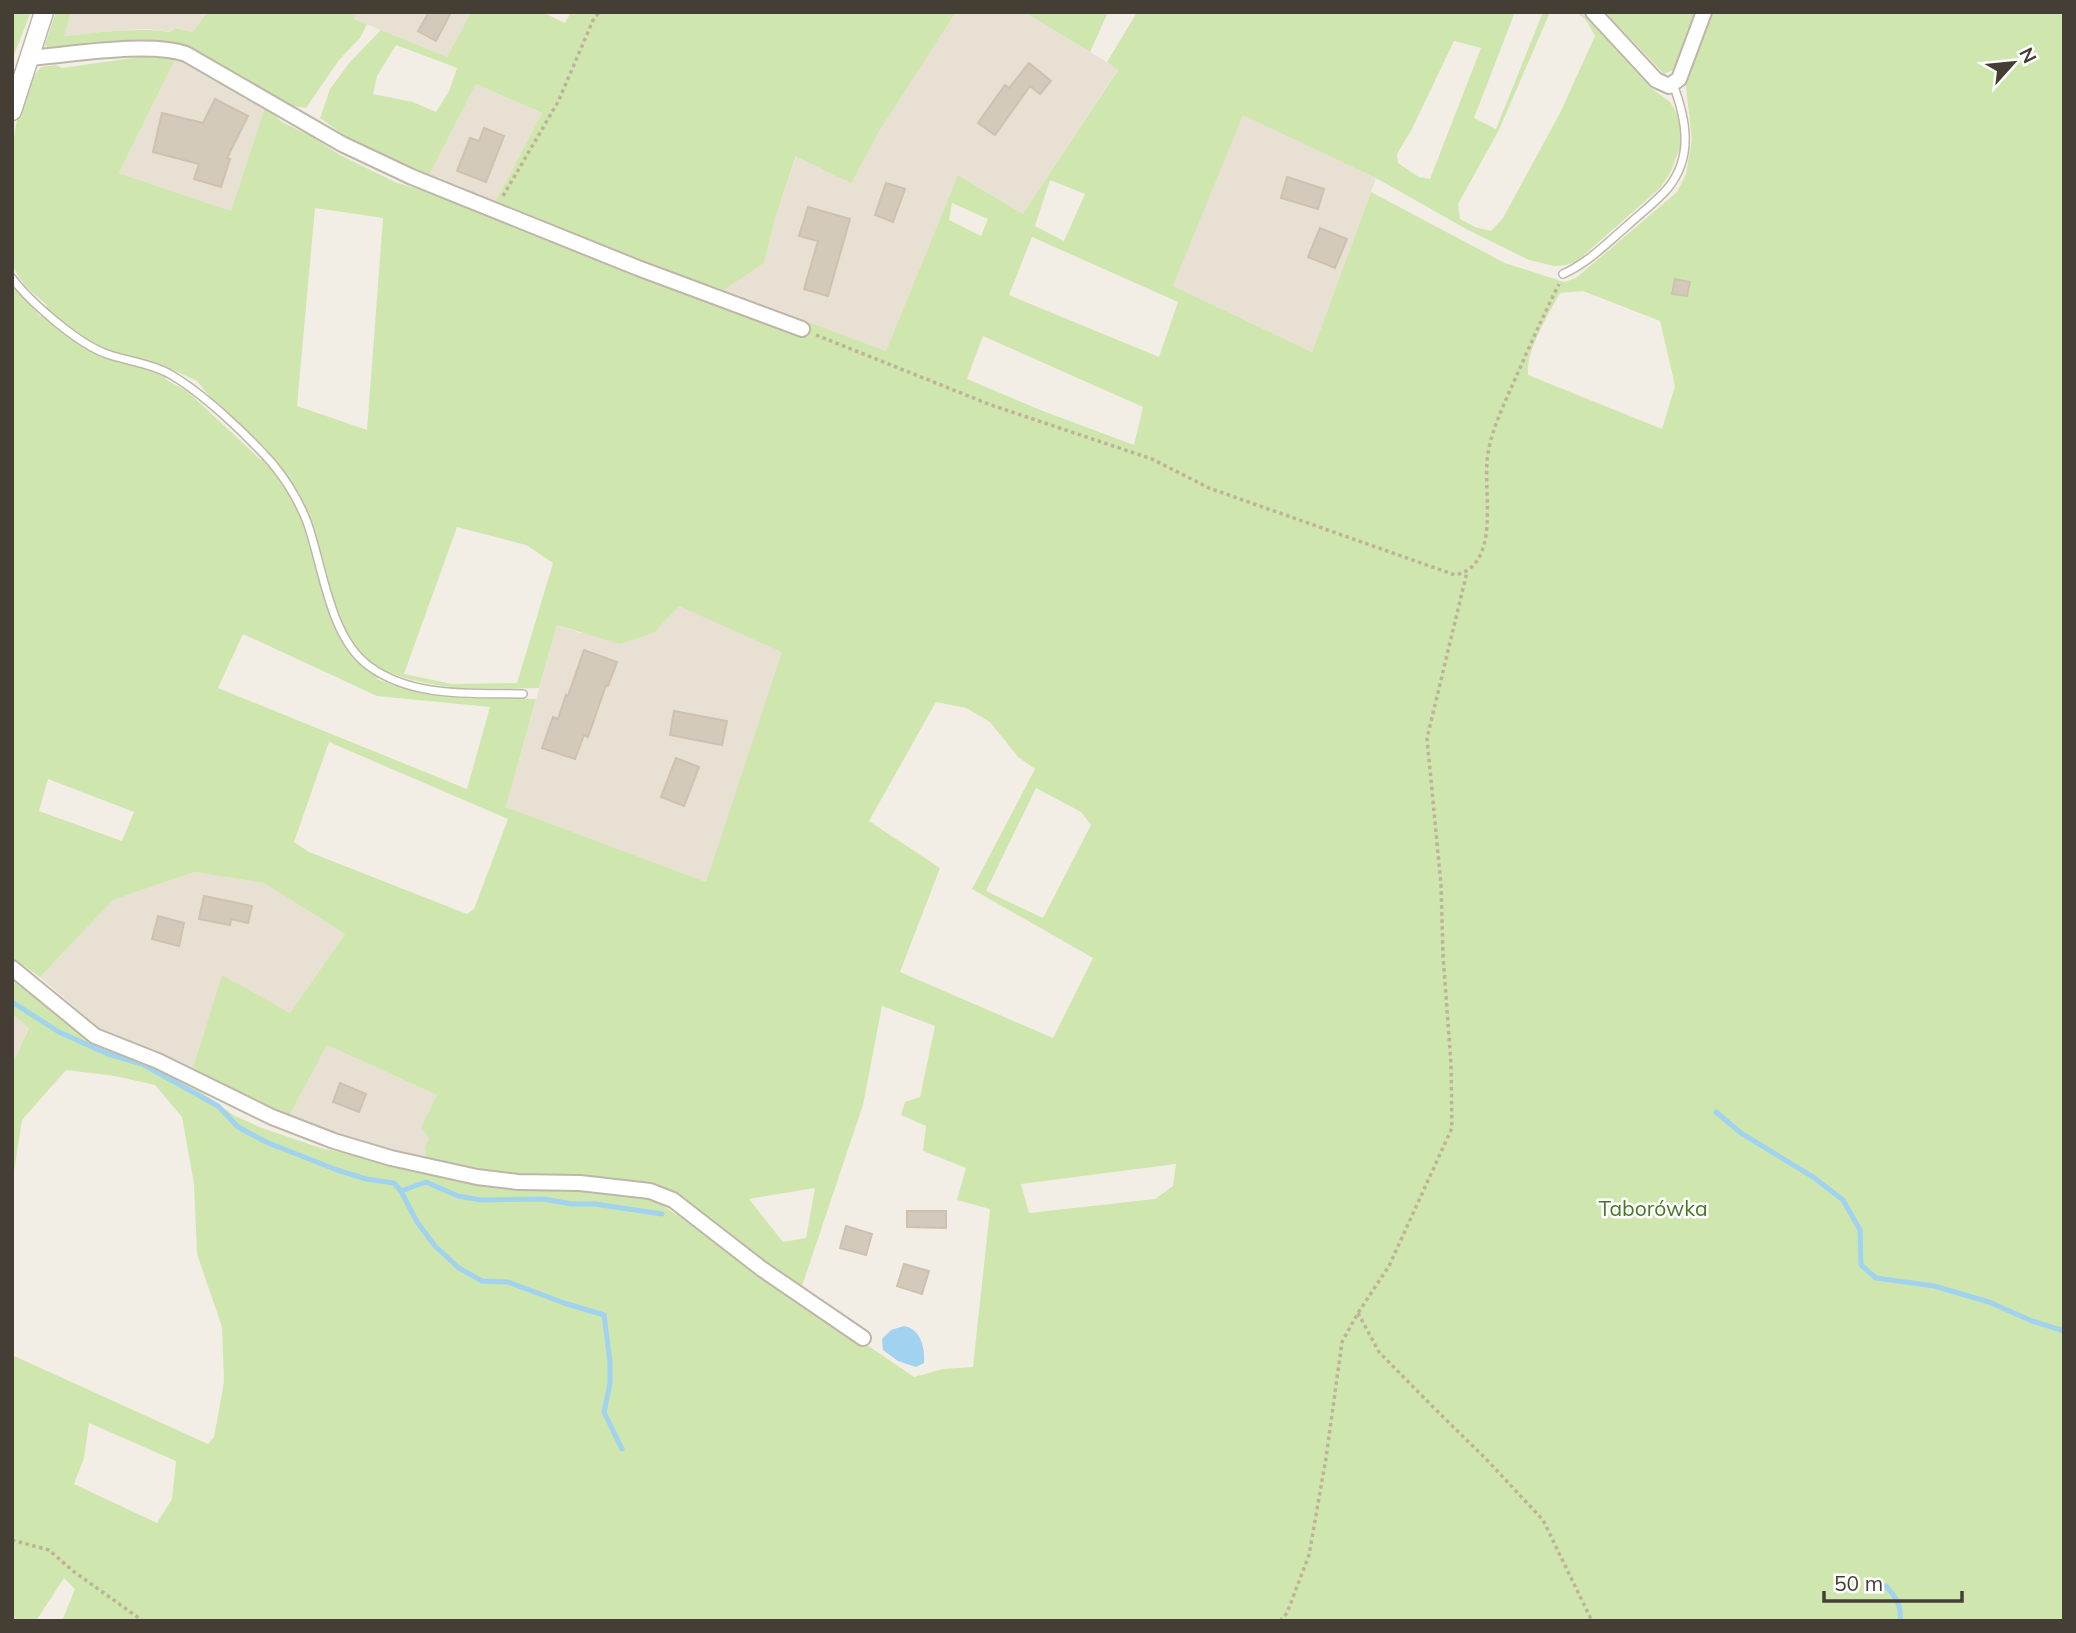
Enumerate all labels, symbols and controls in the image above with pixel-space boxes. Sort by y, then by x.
north arrow [1978,28,2048,98]
text: N [2014,43,2042,67]
park label: Taborówka [1598,1195,1708,1221]
scale bar [1824,1560,1962,1604]
text: 50 m [1834,1570,1883,1596]

